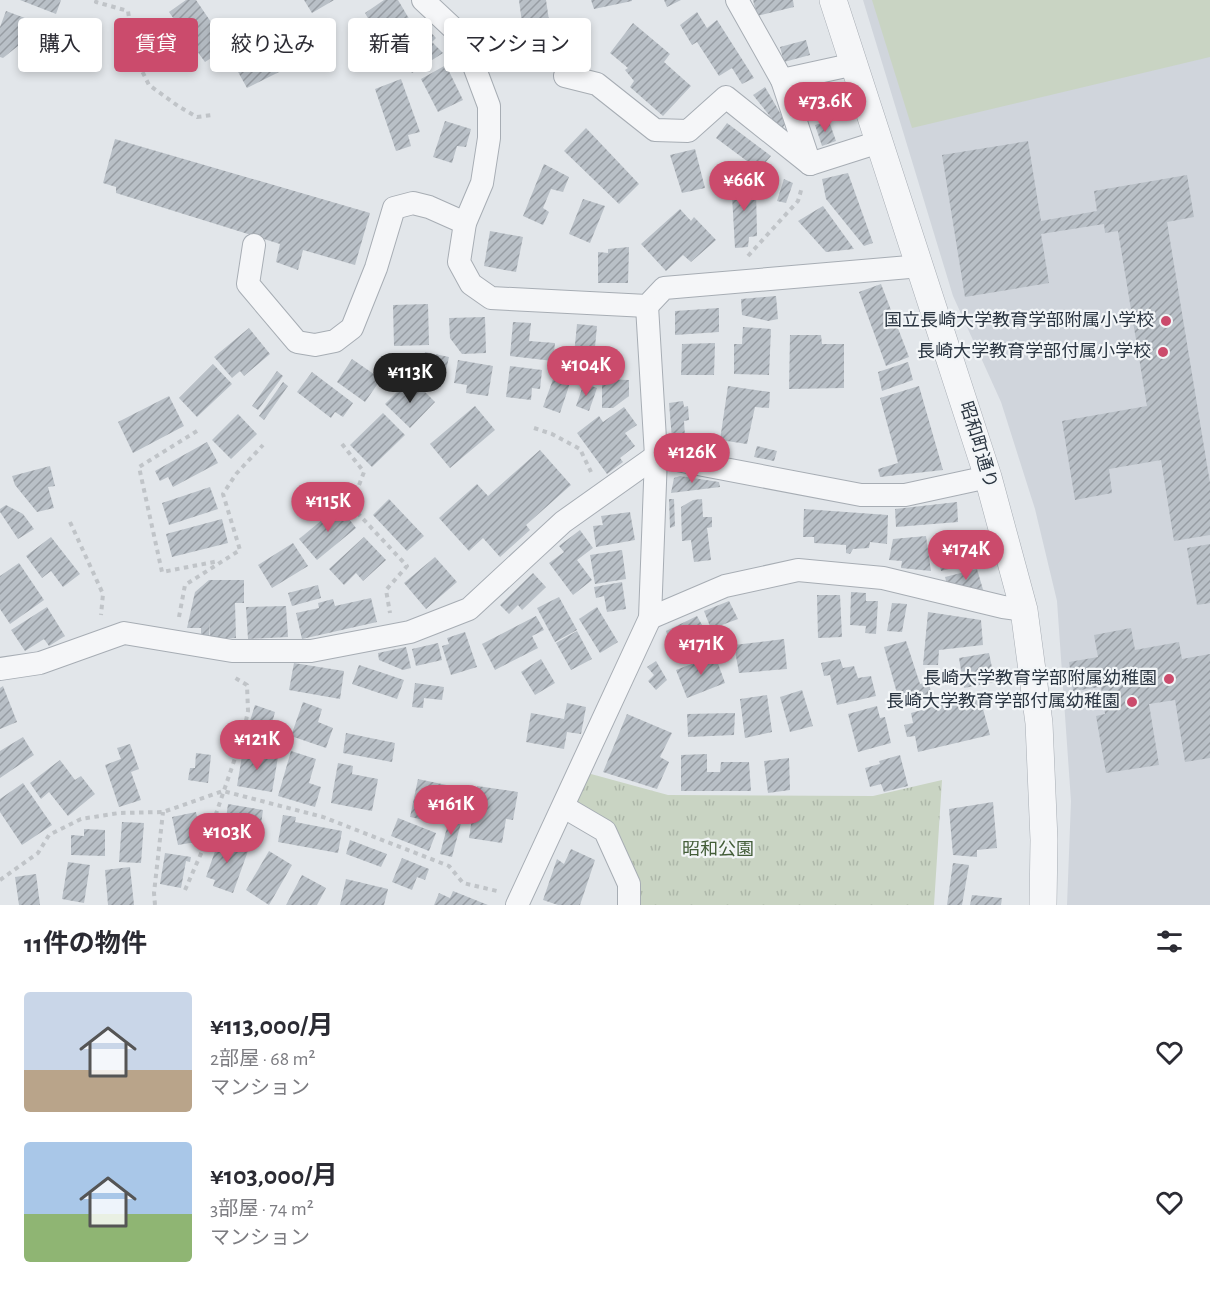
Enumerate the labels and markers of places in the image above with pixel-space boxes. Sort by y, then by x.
pin: ¥73.6K [776,82,874,133]
pin: ¥66K [708,161,780,212]
place label: 国立長崎大学教育学部附属小学校 [884,310,1154,330]
marker: 国立長崎大学教育学部附属小学校 [1159,314,1173,328]
place label: 長崎大学教育学部付属小学校 [917,341,1151,361]
marker: 長崎大学教育学部付属小学校 [1156,345,1170,359]
pin: ¥104K [544,346,628,397]
pin: ¥113K [368,353,452,404]
pin: ¥126K [650,433,734,484]
pin: ¥115K [286,482,370,533]
pin: ¥174K [924,530,1008,581]
pin: ¥171K [659,625,743,676]
place label: 長崎大学教育学部附属幼稚園 [923,668,1157,688]
marker: 長崎大学教育学部附属幼稚園 [1162,672,1176,686]
place label: 長崎大学教育学部付属幼稚園 [886,691,1120,711]
marker: 長崎大学教育学部付属幼稚園 [1125,695,1139,709]
pin: ¥121K [215,720,299,771]
pin: ¥161K [409,785,493,836]
pin: ¥103K [185,813,269,864]

